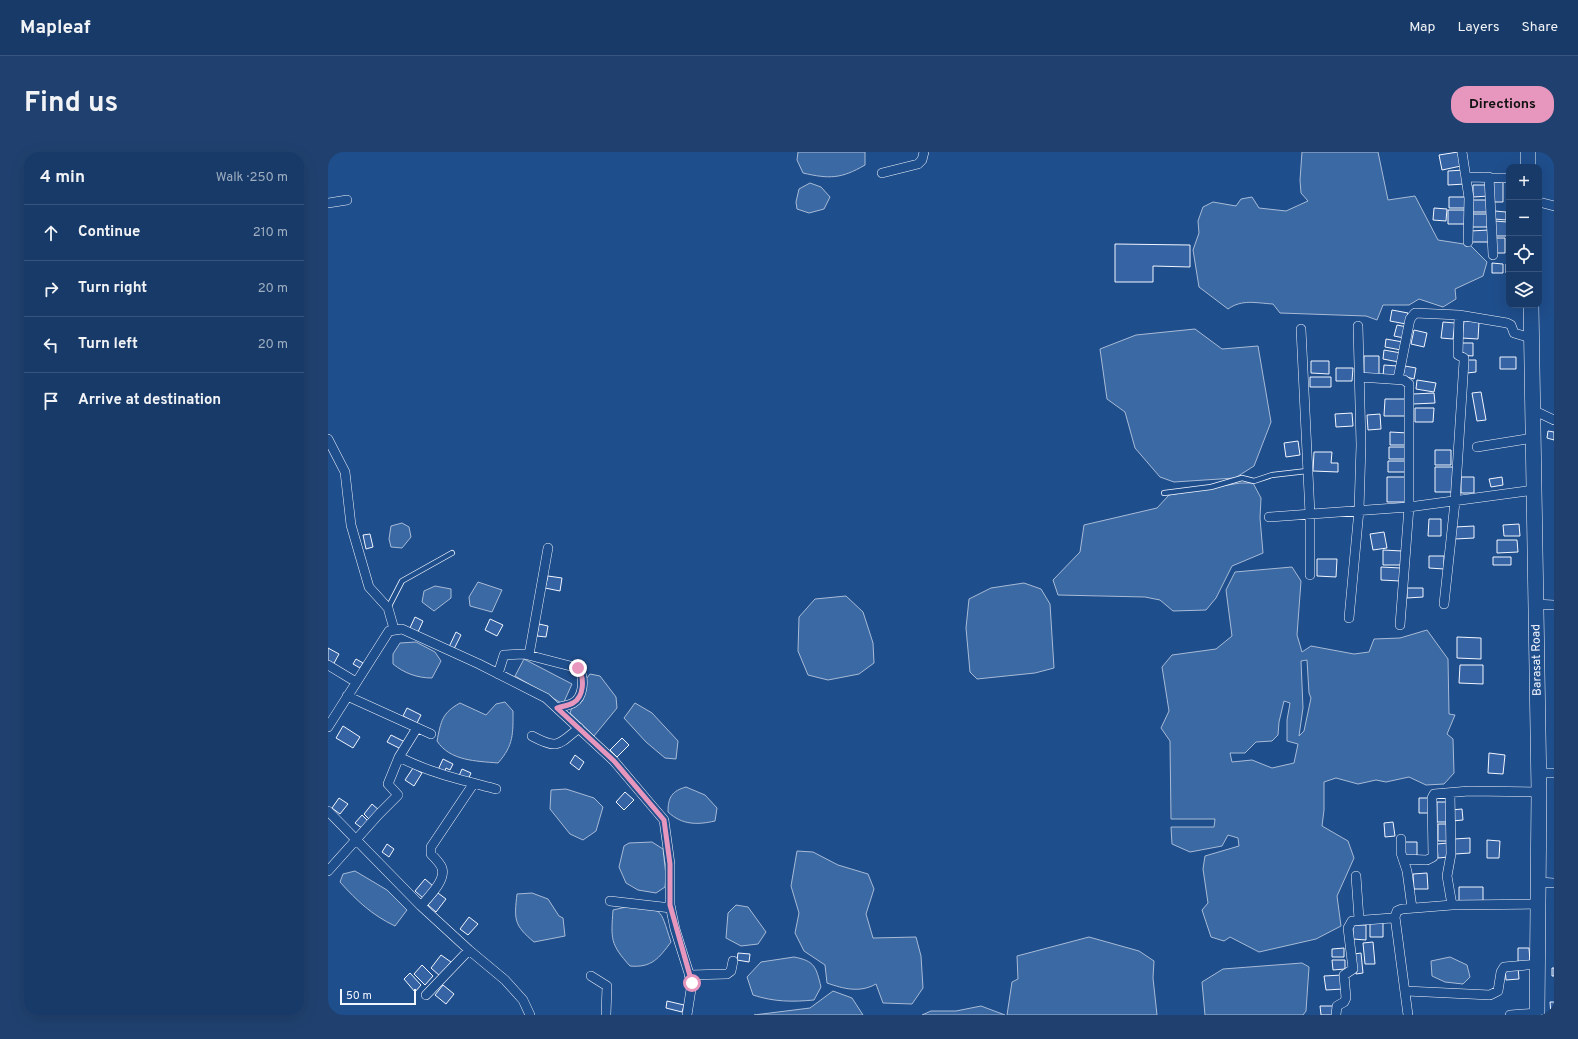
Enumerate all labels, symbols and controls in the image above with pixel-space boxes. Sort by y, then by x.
text: Mapleaf [20,16,91,40]
text: Map [1409,19,1435,36]
text: Layers [1457,19,1499,36]
text: Share [1521,19,1558,36]
text: Find us [24,86,118,122]
button: Directions [1451,86,1554,123]
map controls [1506,164,1542,308]
button: + [1506,164,1542,200]
text: 4 min [40,167,85,189]
text: Walk · 250 m [216,170,288,186]
button: − [1506,200,1542,236]
icon: ahead [40,222,62,244]
text: Continue [78,223,140,242]
text: 210 m [253,225,288,241]
button: locate [1506,236,1542,272]
button: layers [1506,272,1542,308]
icon: right [40,278,62,300]
text: Turn right [78,279,147,298]
text: 20 m [258,281,288,297]
icon: left [40,334,62,356]
text: Turn left [78,335,138,354]
text: 20 m [258,337,288,353]
icon: arrive [40,390,62,412]
text: Arrive at destination [78,391,221,410]
street label: Barasat Road [1528,624,1546,696]
route end [569,659,587,677]
route start [683,974,701,992]
scale bar [340,987,416,1006]
text: 50 m [346,989,372,1003]

